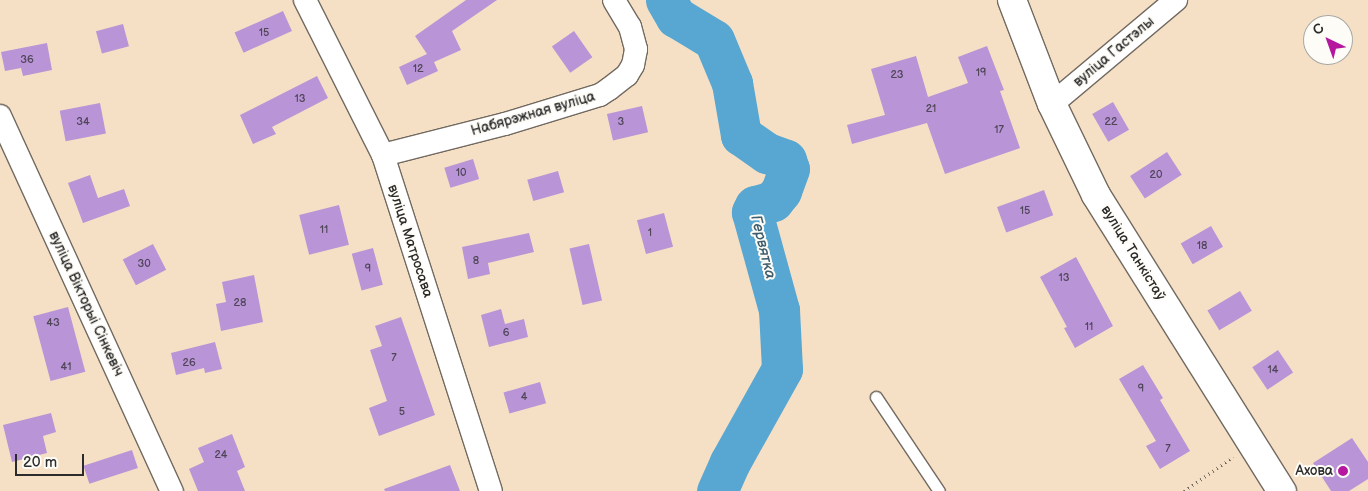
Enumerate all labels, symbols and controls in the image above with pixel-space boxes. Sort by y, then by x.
street label: вуліца Гастэлы [1070,13,1158,91]
north arrow [1303,15,1353,65]
text: С [1309,20,1328,39]
house number: 15 [259,26,269,40]
house number: 36 [20,53,34,67]
house number: 12 [413,62,423,76]
house number: 19 [976,66,986,80]
house number: 23 [890,68,904,82]
street label: Набярэжная вуліца [469,88,597,140]
house number: 13 [294,92,306,106]
house number: 21 [926,102,936,116]
house number: 34 [76,115,90,129]
house number: 3 [618,115,624,129]
house number: 22 [1105,115,1117,129]
house number: 17 [994,123,1004,137]
house number: 10 [456,166,466,180]
house number: 20 [1150,168,1162,182]
street label: вуліца Матросава [384,182,436,300]
street label: вуліца Танкістаў [1097,203,1169,303]
house number: 15 [1020,204,1030,218]
water label: Гервятка [746,213,780,281]
house number: 11 [320,223,328,237]
house number: 1 [648,226,652,240]
street label: вуліца Вікторыі Сінкевіч [45,229,127,379]
house number: 18 [1197,239,1207,253]
house number: 8 [473,254,479,268]
house number: 30 [137,257,151,271]
house number: 9 [365,262,371,276]
house number: 13 [1058,271,1070,285]
house number: 28 [234,296,246,310]
house number: 43 [46,316,60,330]
house number: 11 [1085,320,1093,334]
house number: 6 [503,326,509,340]
house number: 7 [391,351,397,365]
house number: 26 [182,356,196,370]
house number: 41 [61,360,71,374]
house number: 14 [1268,363,1278,377]
house number: 9 [1138,382,1144,396]
house number: 4 [521,390,527,404]
house number: 5 [399,405,405,419]
house number: 7 [1165,442,1171,456]
scale bar [18,444,86,476]
house number: 24 [214,448,228,462]
text: 20 m [23,453,57,472]
place label: Ахова [1295,463,1333,479]
marker: Ахова [1337,465,1349,477]

